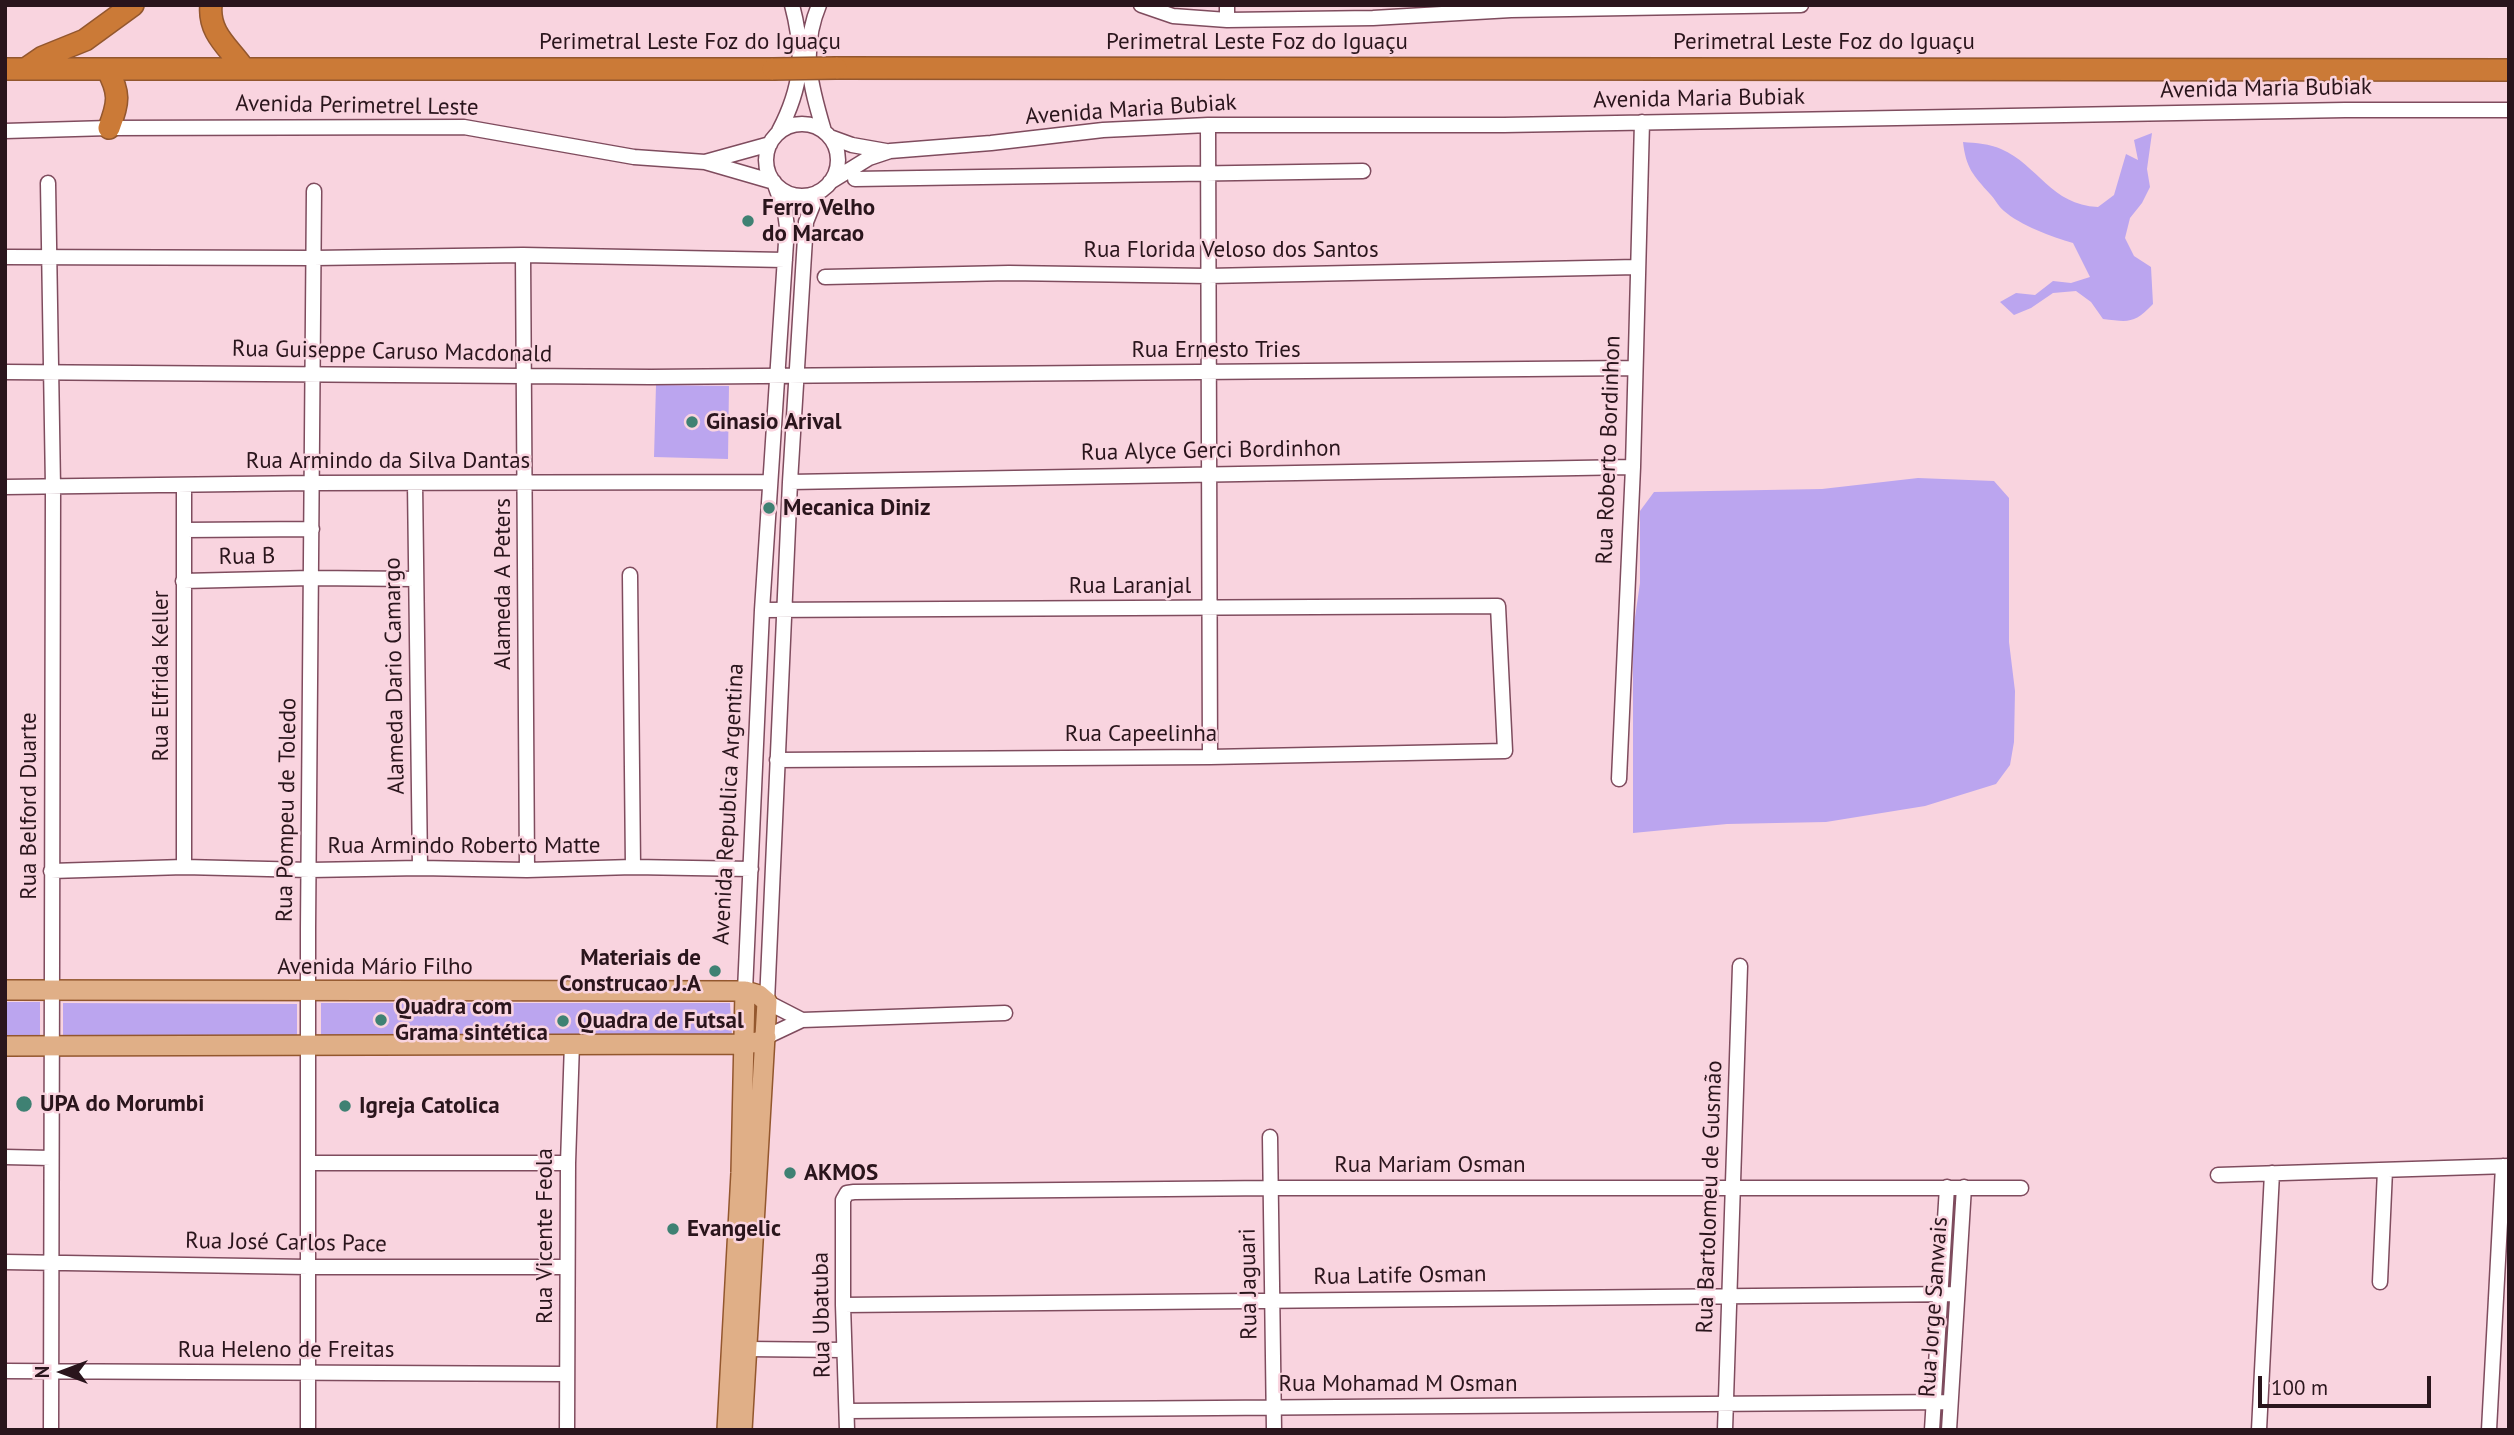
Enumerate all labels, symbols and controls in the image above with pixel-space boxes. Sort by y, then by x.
street label: Perimetral Leste Foz do Iguaçu [539,28,841,56]
street label: Perimetral Leste Foz do Iguaçu [1106,28,1408,56]
street label: Perimetral Leste Foz do Iguaçu [1673,28,1975,56]
street label: Avenida Maria Bubiak [2160,73,2372,105]
street label: Avenida Maria Bubiak [1593,83,1805,115]
street label: Avenida Maria Bubiak [1024,89,1238,131]
street label: Avenida Perimetrel Leste [235,90,479,122]
place label: Ferro Velho do Marcao [762,194,875,248]
marker: Ferro Velho do Marcao [740,213,756,229]
street label: Rua Florida Veloso dos Santos [1083,236,1379,264]
street label: Rua Guiseppe Caruso Macdonald [232,335,552,369]
street label: Rua Roberto Bordinhon [1591,335,1627,565]
street label: Rua Ernesto Tries [1131,336,1301,364]
place label: Ginasio Arival [706,408,842,436]
marker: Ginasio Arival [684,414,700,430]
street label: Rua Alyce Gerci Bordinhon [1081,435,1341,467]
street label: Rua Armindo da Silva Dantas [246,447,530,475]
place label: Mecanica Diniz [783,494,931,522]
street label: Alameda A Peters [489,498,517,670]
marker: Mecanica Diniz [761,500,777,516]
street label: Rua B [218,543,276,571]
street label: Alameda Dario Camargo [379,557,411,795]
street label: Rua Laranjal [1069,572,1191,600]
street label: Rua Elfrida Keller [147,590,175,762]
street label: Avenida Republica Argentina [708,662,750,946]
street label: Rua Pompeu de Toledo [271,698,303,922]
street label: Rua Belford Duarte [15,712,43,900]
street label: Rua Capeelinha [1065,720,1217,748]
street label: Rua Armindo Roberto Matte [327,832,601,860]
place label: Materiais de Construcao J.A [559,944,701,998]
street label: Avenida Mário Filho [277,953,473,981]
marker: Materiais de Construcao J.A [707,963,723,979]
place label: Quadra com Grama sintética [395,993,548,1047]
place label: Quadra de Futsal [577,1007,744,1035]
marker: Quadra com Grama sintética [373,1012,389,1028]
marker: Quadra de Futsal [555,1013,571,1029]
street label: Rua Bartolomeu de Gusmão [1691,1060,1729,1334]
place label: UPA do Morumbi [40,1090,204,1118]
place label: Igreja Catolica [359,1092,500,1120]
marker: UPA do Morumbi [14,1094,34,1114]
marker: Igreja Catolica [337,1098,353,1114]
street label: Rua Vicente Feola [531,1148,559,1324]
street label: Rua Mariam Osman [1334,1151,1526,1179]
place label: AKMOS [804,1159,878,1187]
marker: AKMOS [782,1165,798,1181]
place label: Evangelic [687,1215,781,1243]
street label: Rua Jorge Sanwais [1914,1216,1954,1398]
marker: Evangelic [665,1221,681,1237]
street label: Rua José Carlos Pace [185,1227,387,1259]
street label: Rua Jaguari [1234,1228,1264,1340]
street label: Rua Ubatuba [807,1252,837,1378]
street label: Rua Latife Osman [1313,1261,1487,1291]
street label: Rua Heleno de Freitas [178,1336,394,1364]
north arrow [28,1337,98,1407]
scale bar [2262,1362,2435,1406]
text: N [30,1366,54,1378]
street label: Rua Mohamad M Osman [1279,1370,1517,1398]
text: 100 m [2271,1374,2328,1401]

